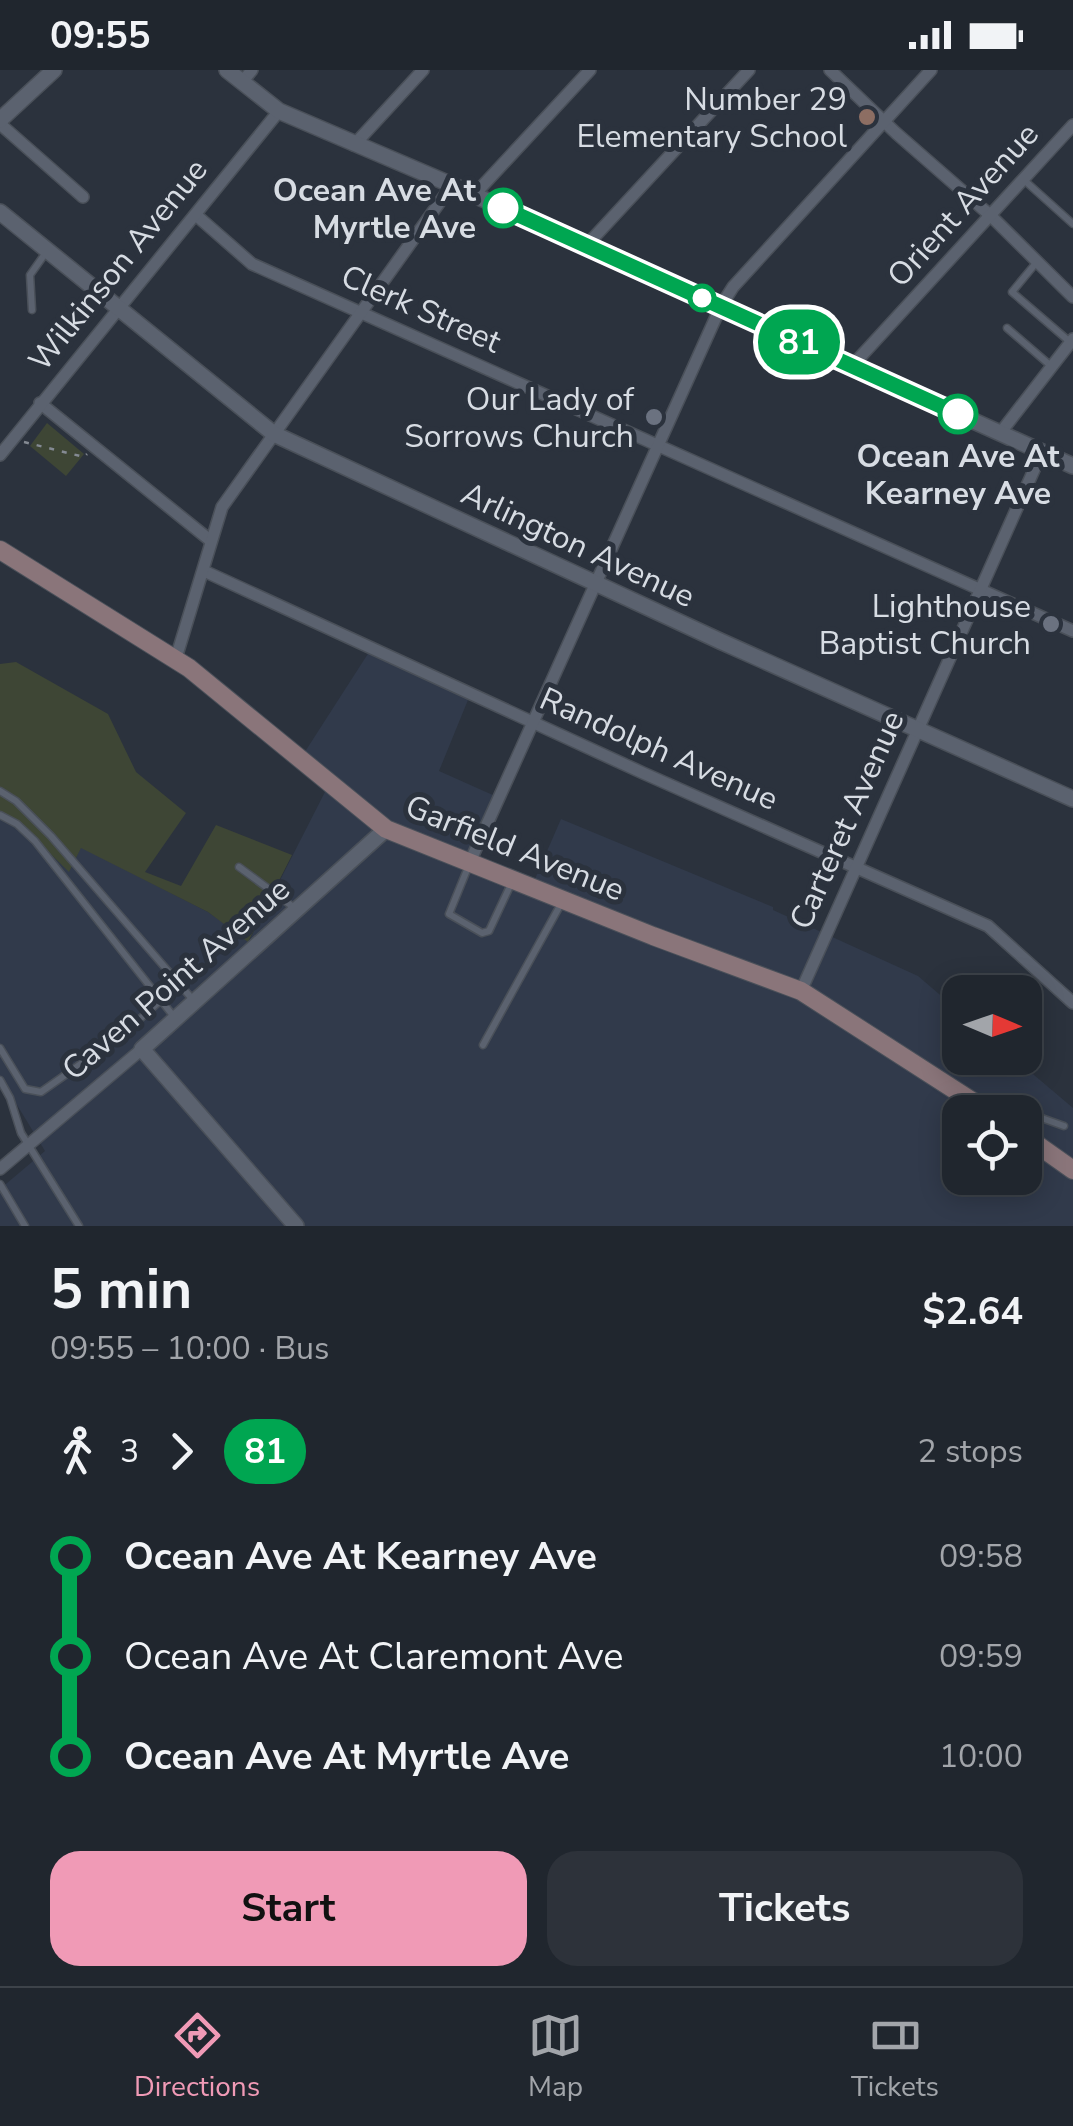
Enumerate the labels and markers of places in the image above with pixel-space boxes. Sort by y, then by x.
place label: Number 29 Elementary School [576,78,848,158]
marker: Number 29 Elementary School [856,106,878,128]
place label: Ocean Ave At Myrtle Ave [273,169,477,249]
marker: Ocean Ave At Myrtle Ave [484,189,522,227]
unlabelled marker [689,285,715,311]
place label: Our Lady of Sorrows Church [404,378,635,458]
marker: Ocean Ave At Kearney Ave [939,395,977,433]
marker: Our Lady of Sorrows Church [643,406,665,428]
place label: Ocean Ave At Kearney Ave [856,435,1060,515]
place label: Lighthouse Baptist Church [819,585,1031,665]
marker: Lighthouse Baptist Church [1040,613,1062,635]

